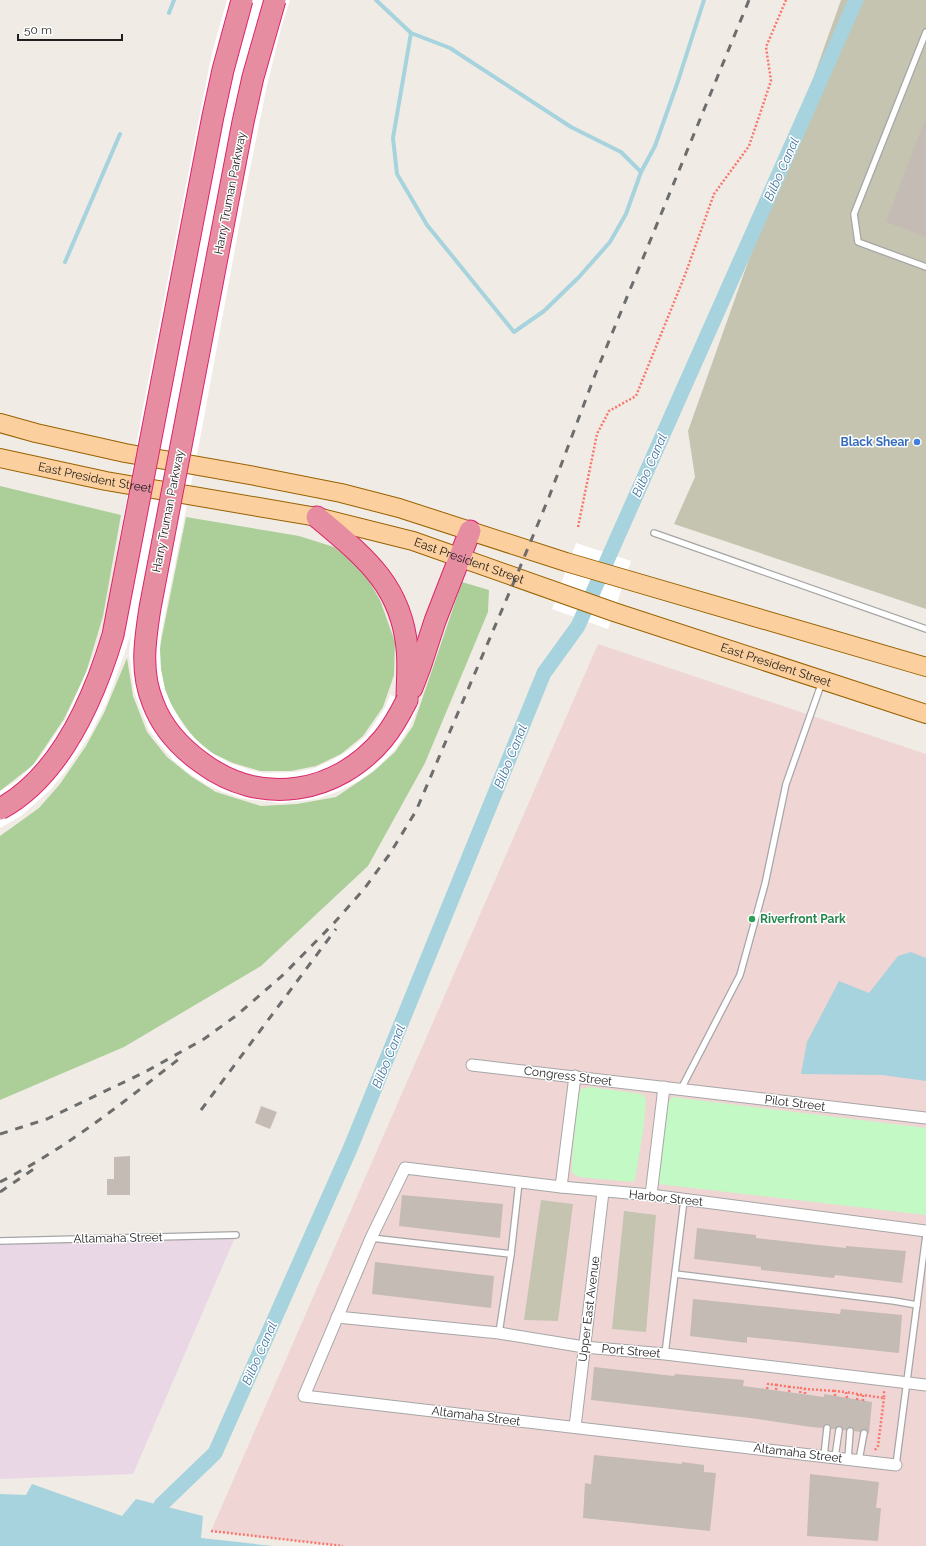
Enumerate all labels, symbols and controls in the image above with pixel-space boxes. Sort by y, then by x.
scale bar [18,16,122,42]
text: 50 m [24,23,52,37]
street label: Harry Truman Parkway [211,130,249,256]
water label: Bilbo Canal [761,135,802,203]
water label: Bilbo Canal [629,431,670,499]
place label: Black Shear [841,435,909,449]
marker: Black Shear [912,437,922,447]
street label: Harry Truman Parkway [149,448,187,574]
street label: East President Street [37,459,153,496]
street label: East President Street [412,535,526,587]
street label: East President Street [719,640,833,690]
water label: Bilbo Canal [491,721,530,790]
place label: Riverfront Park [760,912,846,926]
marker: Riverfront Park [747,914,757,924]
water label: Bilbo Canal [369,1021,408,1090]
street label: Congress Street [523,1064,613,1088]
street label: Pilot Street [764,1092,826,1114]
street label: Harbor Street [628,1187,704,1209]
street label: Altamaha Street [73,1230,163,1246]
street label: Upper East Avenue [576,1255,602,1363]
water label: Bilbo Canal [239,1319,280,1387]
street label: Port Street [601,1341,661,1361]
street label: Altamaha Street [431,1404,521,1428]
street label: Altamaha Street [753,1441,843,1465]

